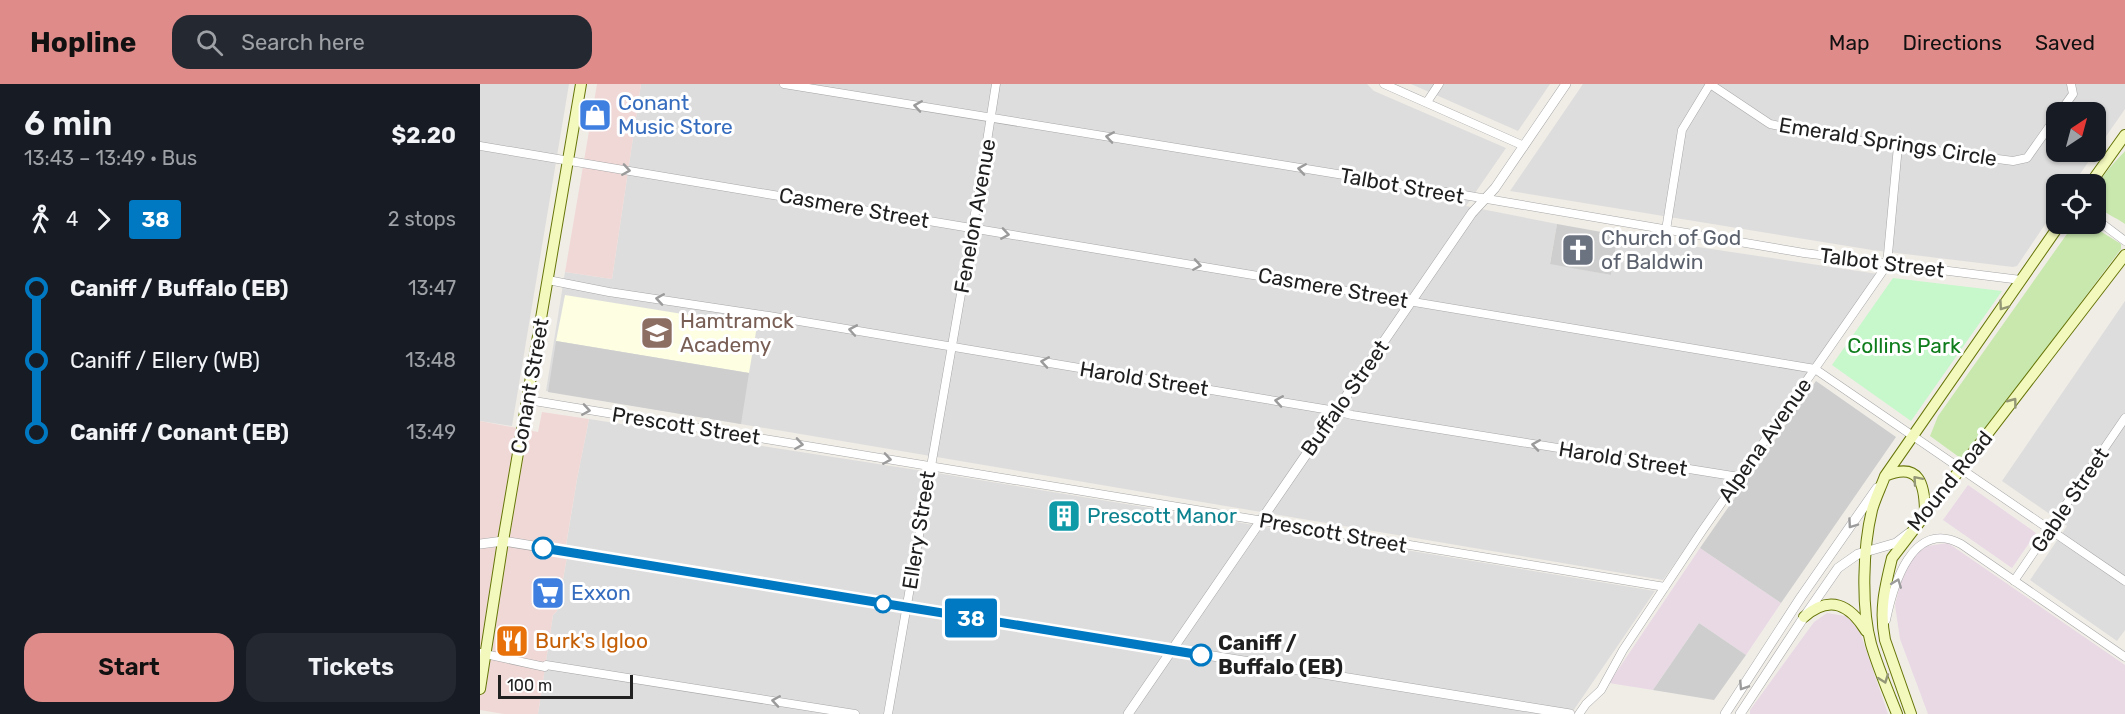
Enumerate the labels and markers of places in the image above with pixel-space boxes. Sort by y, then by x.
place label: Conant Music Store [618,90,733,139]
shop icon: Conant Music Store [577,97,613,133]
place label: Church of God of Baldwin [1601,225,1741,274]
church icon: Church of God of Baldwin [1560,232,1596,268]
place label: Hamtramck Academy [680,308,794,357]
school or university icon: Hamtramck Academy [639,315,675,351]
building icon: Prescott Manor [1046,498,1082,534]
place label: Prescott Manor [1087,503,1237,528]
unlabelled marker [532,537,554,559]
supermarket icon: Exxon [530,575,566,611]
place label: Exxon [571,580,631,605]
unlabelled marker [874,595,892,613]
restaurant icon: Burk's Igloo [494,623,530,659]
place label: Burk's Igloo [535,628,648,653]
place label: Caniff / Buffalo (EB) [1218,630,1343,679]
marker: Caniff / Buffalo (EB) [1190,644,1212,666]

